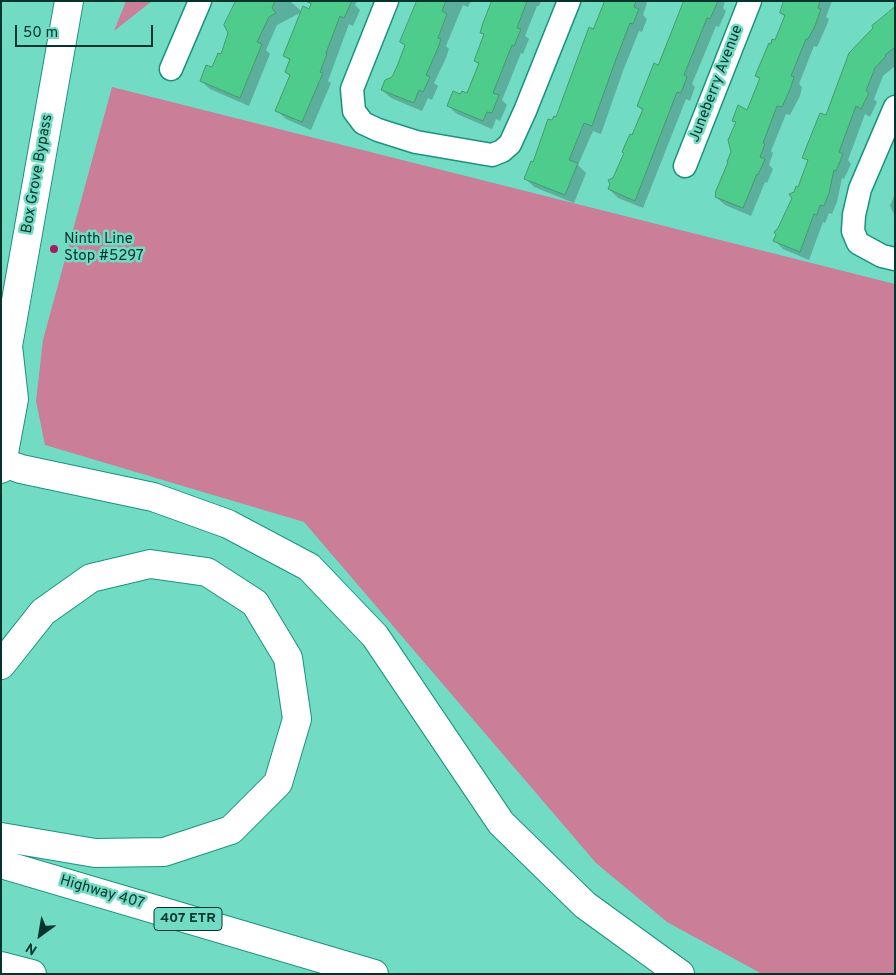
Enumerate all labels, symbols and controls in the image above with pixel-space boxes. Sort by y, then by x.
scale bar [18,15,155,47]
street label: Juneberry Avenue [686,23,748,145]
text: 50 m [23,24,58,43]
street label: Box Grove Bypass [19,113,57,235]
place label: Ninth Line Stop #5297 [64,231,144,266]
marker: Ninth Line Stop #5297 [48,243,60,255]
street label: Highway 407 [58,872,146,914]
road number: 407 ETR [154,908,222,931]
north arrow [15,910,65,960]
text: N [23,938,41,958]

